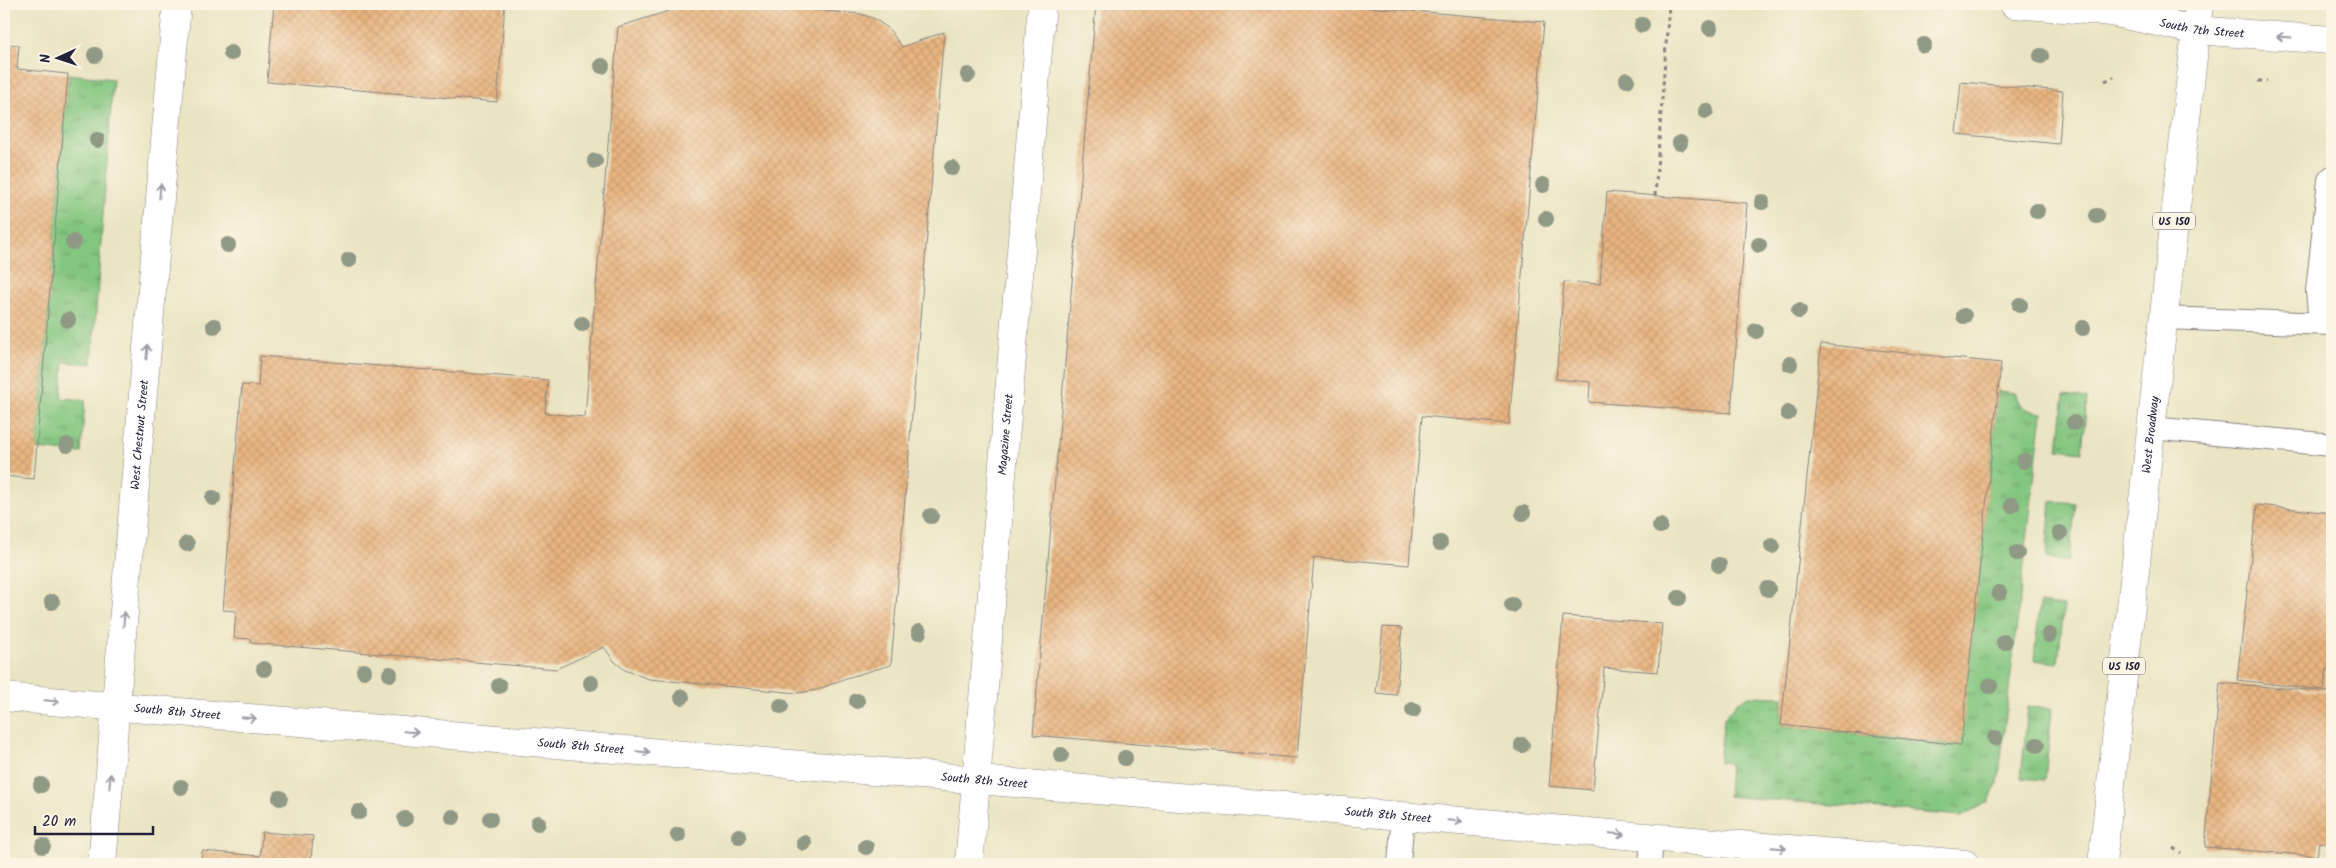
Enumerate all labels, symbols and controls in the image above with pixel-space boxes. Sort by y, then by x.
street label: South 7th Street [2158,14,2245,44]
north arrow [32,32,82,82]
one-way arrow [2276,32,2292,41]
text: N [35,53,57,64]
one-way arrow [156,183,165,199]
road number: US 150 [2153,212,2195,230]
one-way arrow [142,345,151,361]
street label: West Chestnut Street [126,379,154,490]
street label: Magazine Street [993,393,1019,476]
street label: West Broadway [2137,395,2165,474]
one-way arrow [119,611,129,627]
road number: US 150 [2103,658,2145,674]
one-way arrow [44,696,60,706]
street label: South 8th Street [133,699,222,725]
one-way arrow [241,713,257,723]
one-way arrow [403,727,419,737]
street label: South 8th Street [537,733,625,760]
one-way arrow [634,747,650,756]
street label: South 8th Street [940,768,1029,794]
one-way arrow [105,773,114,789]
street label: South 8th Street [1344,802,1433,829]
scale bar [35,803,152,835]
text: 20 m [42,810,76,834]
one-way arrow [1446,816,1462,826]
one-way arrow [1608,830,1624,839]
one-way arrow [1770,844,1786,853]

